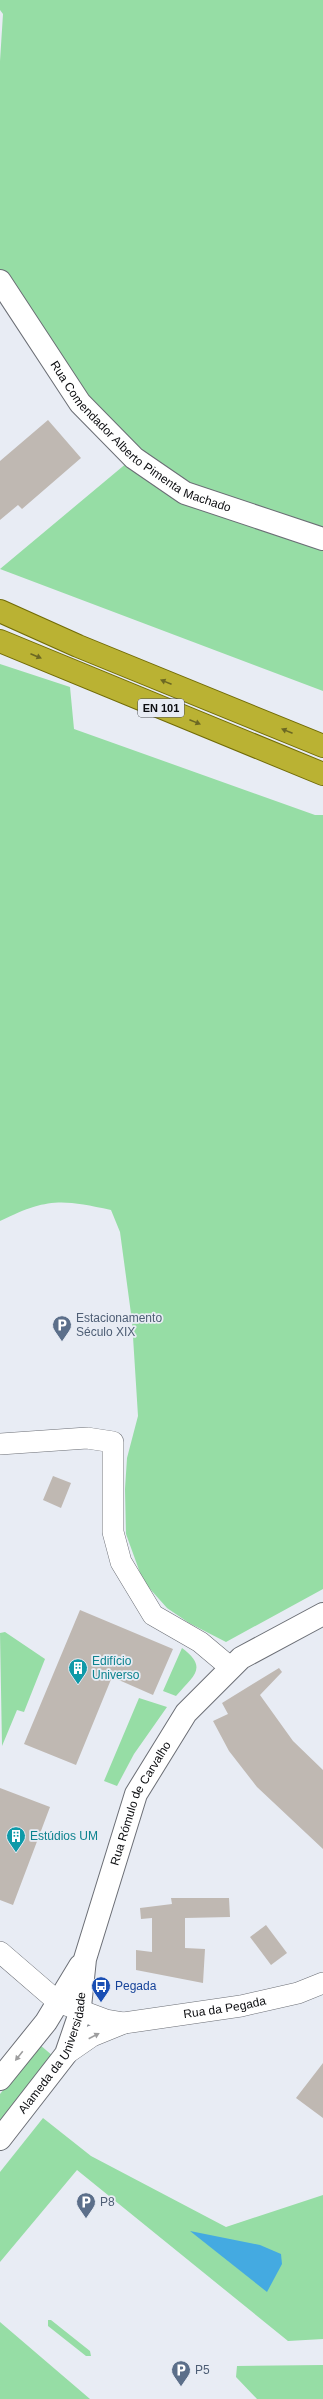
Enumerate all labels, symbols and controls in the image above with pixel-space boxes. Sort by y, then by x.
street label: Rua Comendador Alberto Pimenta Machado [47,358,233,515]
one-way arrow [30,653,41,659]
one-way arrow [160,679,172,685]
road number: EN 101 [138,699,184,717]
one-way arrow [189,719,201,725]
one-way arrow [281,728,292,734]
place label: Estacionamento Século XIX [76,1311,162,1339]
parking icon: Estacionamento Século XIX [51,1314,73,1342]
place label: Edifício Universo [92,1654,140,1682]
building icon: Edifício Universo [67,1657,89,1685]
street label: Rua Rómulo de Carvalho [107,1738,174,1867]
building icon: Estúdios UM [5,1825,27,1853]
place label: Estúdios UM [30,1829,98,1843]
bus stop icon: Pegada [90,1975,112,2003]
place label: Pegada [115,1979,157,1993]
street label: Alameda da Universidade [15,1991,89,2116]
street label: Rua da Pegada [182,1993,268,2021]
one-way arrow [88,2033,100,2039]
one-way arrow [14,2051,23,2062]
parking icon: P8 [75,2191,97,2219]
place label: P8 [100,2195,115,2209]
parking icon: P5 [170,2359,192,2387]
place label: P5 [195,2363,210,2377]

